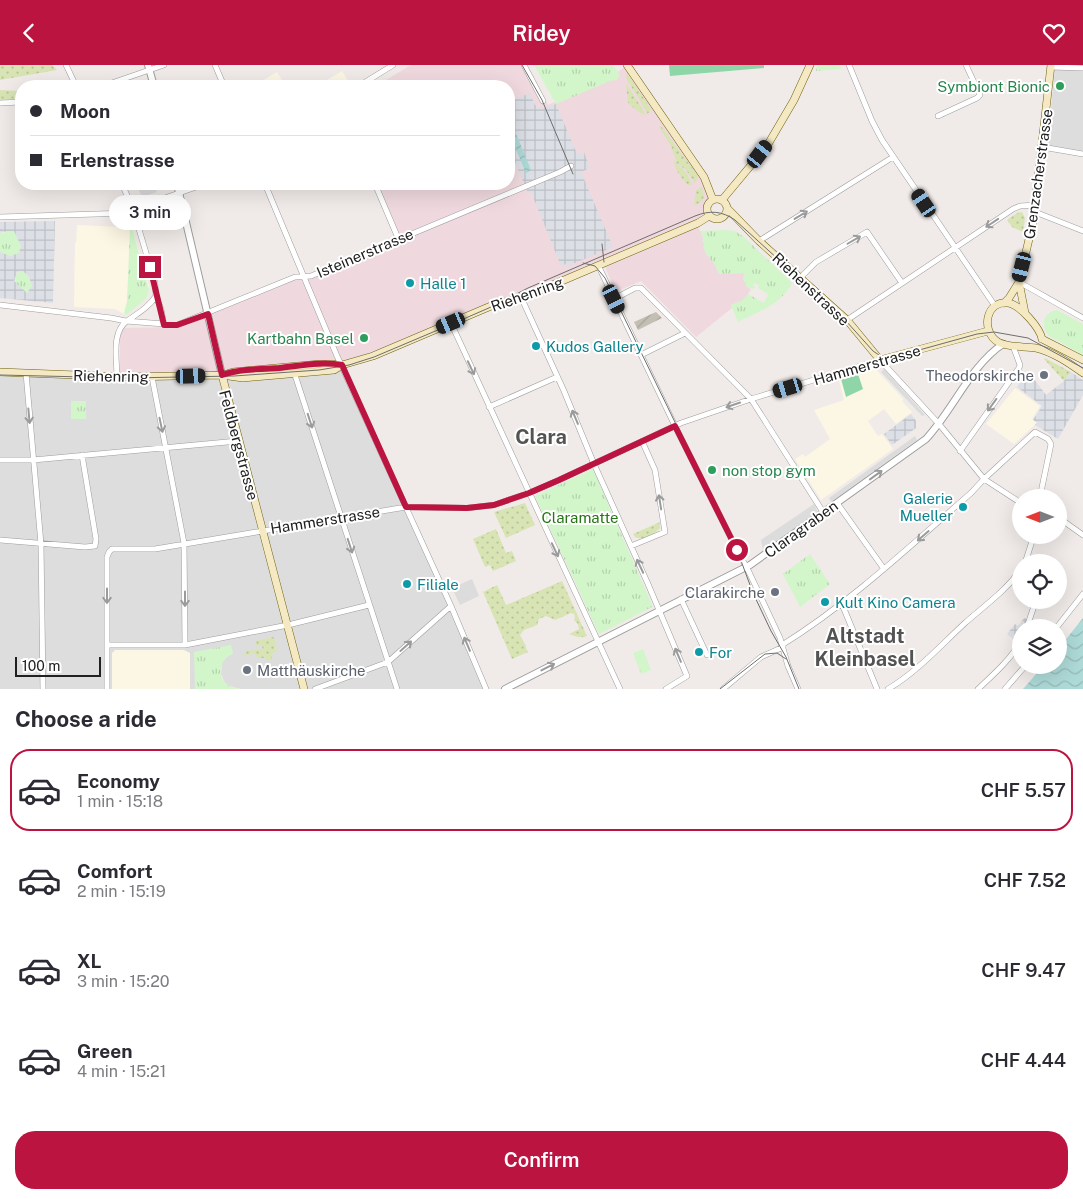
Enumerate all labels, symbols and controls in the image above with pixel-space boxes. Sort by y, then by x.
icon: back [15,19,43,47]
icon: heart [1040,19,1068,47]
text: Ridey [512,20,571,46]
place label: Symbiont Bionic [937,78,1050,95]
marker: Symbiont Bionic [1054,80,1066,92]
text: Moon [60,100,110,122]
street label: Grenzacherstrasse [1020,108,1056,240]
car [744,138,775,170]
text: Erlenstrasse [60,149,175,171]
car [909,186,938,220]
callout: 3 min [109,195,191,229]
text: 3 min [129,203,171,222]
one-way arrow [794,210,808,220]
one-way arrow [985,218,999,228]
street label: Isteinerstrasse [314,225,416,281]
one-way arrow [846,235,860,245]
street label: Riehenstrasse [769,249,853,329]
car [1011,251,1032,283]
route end [139,256,161,278]
street label: Riehenring [489,273,565,315]
place label: Halle 1 [420,275,466,292]
marker: Halle 1 [404,277,416,289]
car [600,282,627,316]
car [434,310,467,336]
place label: Kartbahn Basel [247,330,354,347]
marker: Kartbahn Basel [358,332,370,344]
place label: Kudos Gallery [546,338,643,355]
marker: Kudos Gallery [530,340,542,352]
street label: Hammerstrasse [811,342,923,388]
one-way arrow [467,360,476,375]
street label: Riehenring [73,367,149,385]
place label: Theodorskirche [925,367,1034,384]
car [175,368,206,384]
marker: Theodorskirche [1038,369,1050,381]
car [771,376,804,400]
street label: Feldbergstrasse [216,388,262,502]
one-way arrow [987,398,997,412]
one-way arrow [726,401,742,410]
one-way arrow [24,408,34,424]
one-way arrow [570,410,580,425]
one-way arrow [306,413,315,429]
one-way arrow [157,416,167,432]
district label: Clara [515,425,567,449]
place label: non stop gym [722,462,816,479]
marker: non stop gym [706,464,718,476]
one-way arrow [869,469,882,480]
north arrow [1012,489,1068,544]
map controls [1012,489,1067,674]
place label: Galerie Mueller [900,490,953,524]
one-way arrow [655,495,665,511]
street label: Claragraben [761,497,841,561]
marker: Galerie Mueller [957,501,969,513]
street label: Hammerstrasse [269,503,381,537]
park label: Claramatte [541,509,619,526]
one-way arrow [916,530,929,541]
one-way arrow [346,538,355,553]
route start [726,539,748,561]
one-way arrow [551,542,560,557]
button: locate [1012,554,1067,609]
one-way arrow [635,559,644,574]
place label: Filiale [417,576,459,593]
marker: Filiale [401,578,413,590]
place label: Clarakirche [685,584,765,601]
marker: Clarakirche [769,586,781,598]
one-way arrow [102,588,112,604]
one-way arrow [180,590,190,606]
place label: Kult Kino Camera [835,594,956,611]
marker: Kult Kino Camera [819,596,831,608]
button: layers [1012,619,1067,674]
district label: Altstadt Kleinbasel [814,624,916,671]
one-way arrow [461,637,471,652]
one-way arrow [399,641,412,652]
place label: For [709,644,732,661]
marker: For [693,646,705,658]
one-way arrow [673,648,682,663]
scale bar [15,654,101,677]
text: 100 m [22,658,60,674]
place label: Matthäuskirche [257,662,366,679]
one-way arrow [540,662,555,671]
marker: Matthäuskirche [241,664,253,676]
text: Choose a ride [15,706,157,732]
icon: car [17,768,62,813]
text: Economy [77,770,160,792]
text: CHF 5.57 [981,779,1066,801]
text: 1 min · 15:18 [77,792,163,811]
icon: car [17,858,62,903]
text: Comfort [77,860,153,882]
text: CHF 7.52 [984,869,1066,891]
text: 2 min · 15:19 [77,882,166,901]
icon: car [17,948,62,993]
text: XL [77,950,102,972]
text: CHF 9.47 [981,959,1066,981]
text: 3 min · 15:20 [77,972,169,991]
icon: car [17,1038,62,1083]
text: Green [77,1040,132,1062]
text: CHF 4.44 [981,1049,1066,1071]
text: 4 min · 15:21 [77,1062,166,1081]
button: Confirm [15,1131,1068,1189]

